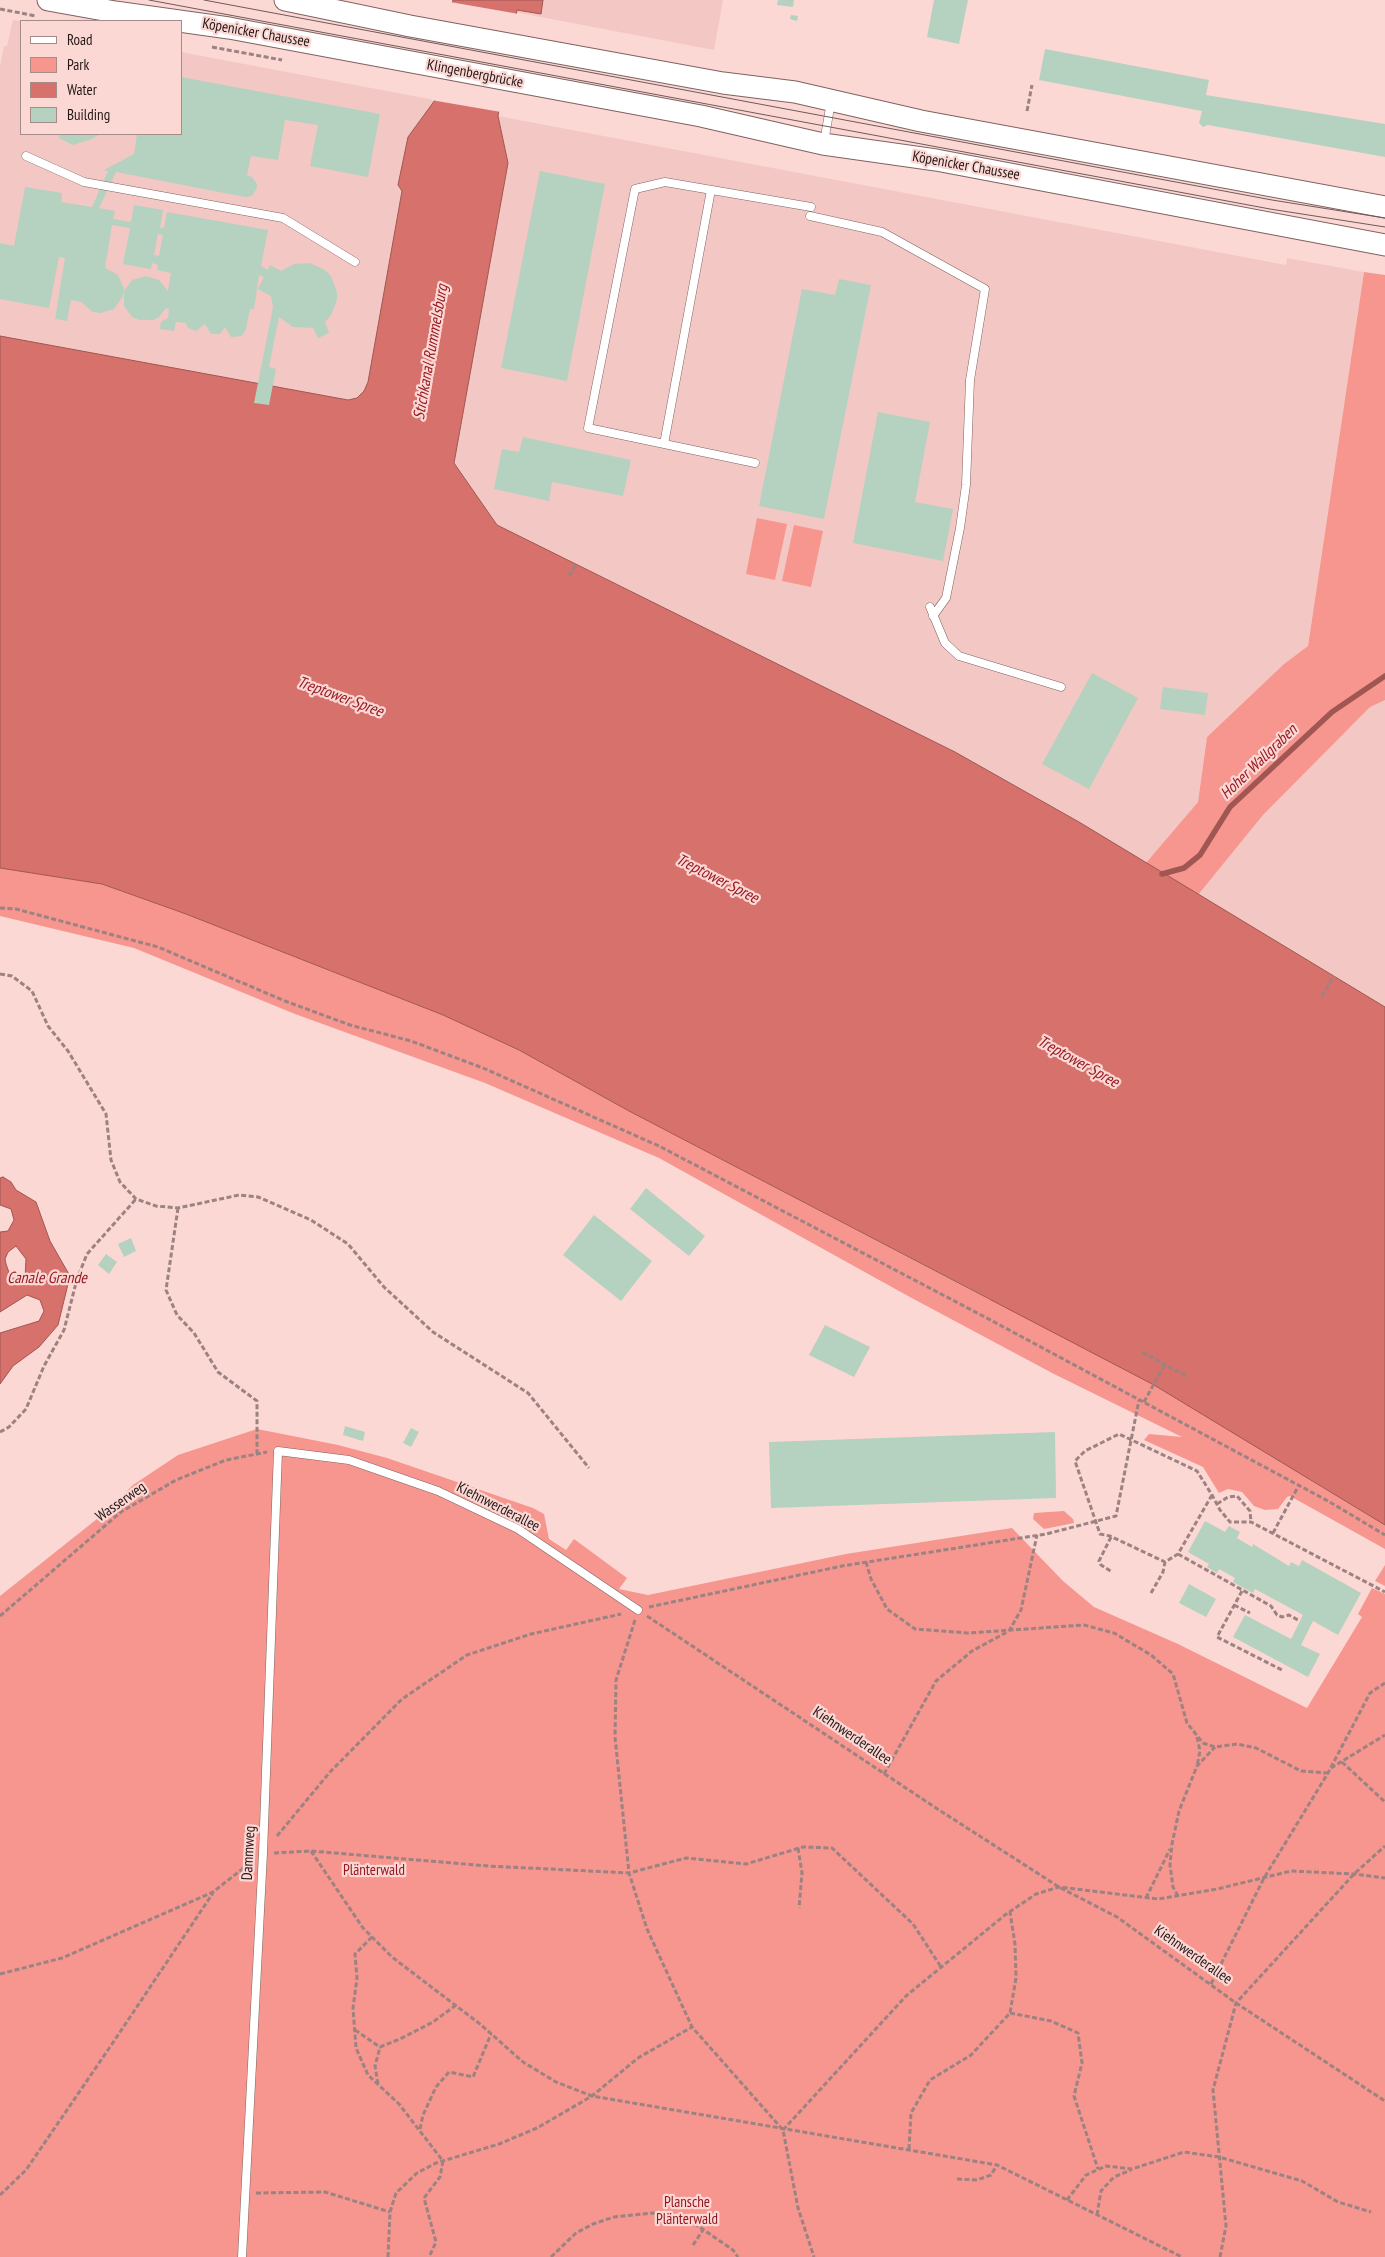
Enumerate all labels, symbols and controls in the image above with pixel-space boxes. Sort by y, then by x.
street label: Köpenicker Chaussee [201,15,311,51]
legend [20,20,182,135]
text: Road [67,30,93,49]
text: Park [67,55,89,74]
street label: Klingenbergbrücke [425,56,525,92]
text: Water [67,80,97,99]
text: Building [67,105,110,124]
street label: Köpenicker Chaussee [911,148,1021,184]
water label: Stichkanal Rummelsburg [410,283,452,421]
water label: Treptower Spree [295,673,385,721]
water label: Hoher Wallgraben [1217,721,1301,803]
water label: Treptower Spree [673,850,761,908]
water label: Treptower Spree [1034,1032,1122,1092]
water label: Canale Grande [7,1268,87,1288]
street label: Wasserweg [92,1478,150,1526]
street label: Kiehnwerderallee [453,1478,543,1536]
street label: Kiehnwerderallee [809,1703,895,1769]
street label: Dammweg [239,1825,259,1881]
park label: Plänterwald [343,1862,405,1880]
street label: Kiehnwerderallee [1151,1921,1235,1989]
park label: Plansche Plänterwald [656,2194,718,2229]

